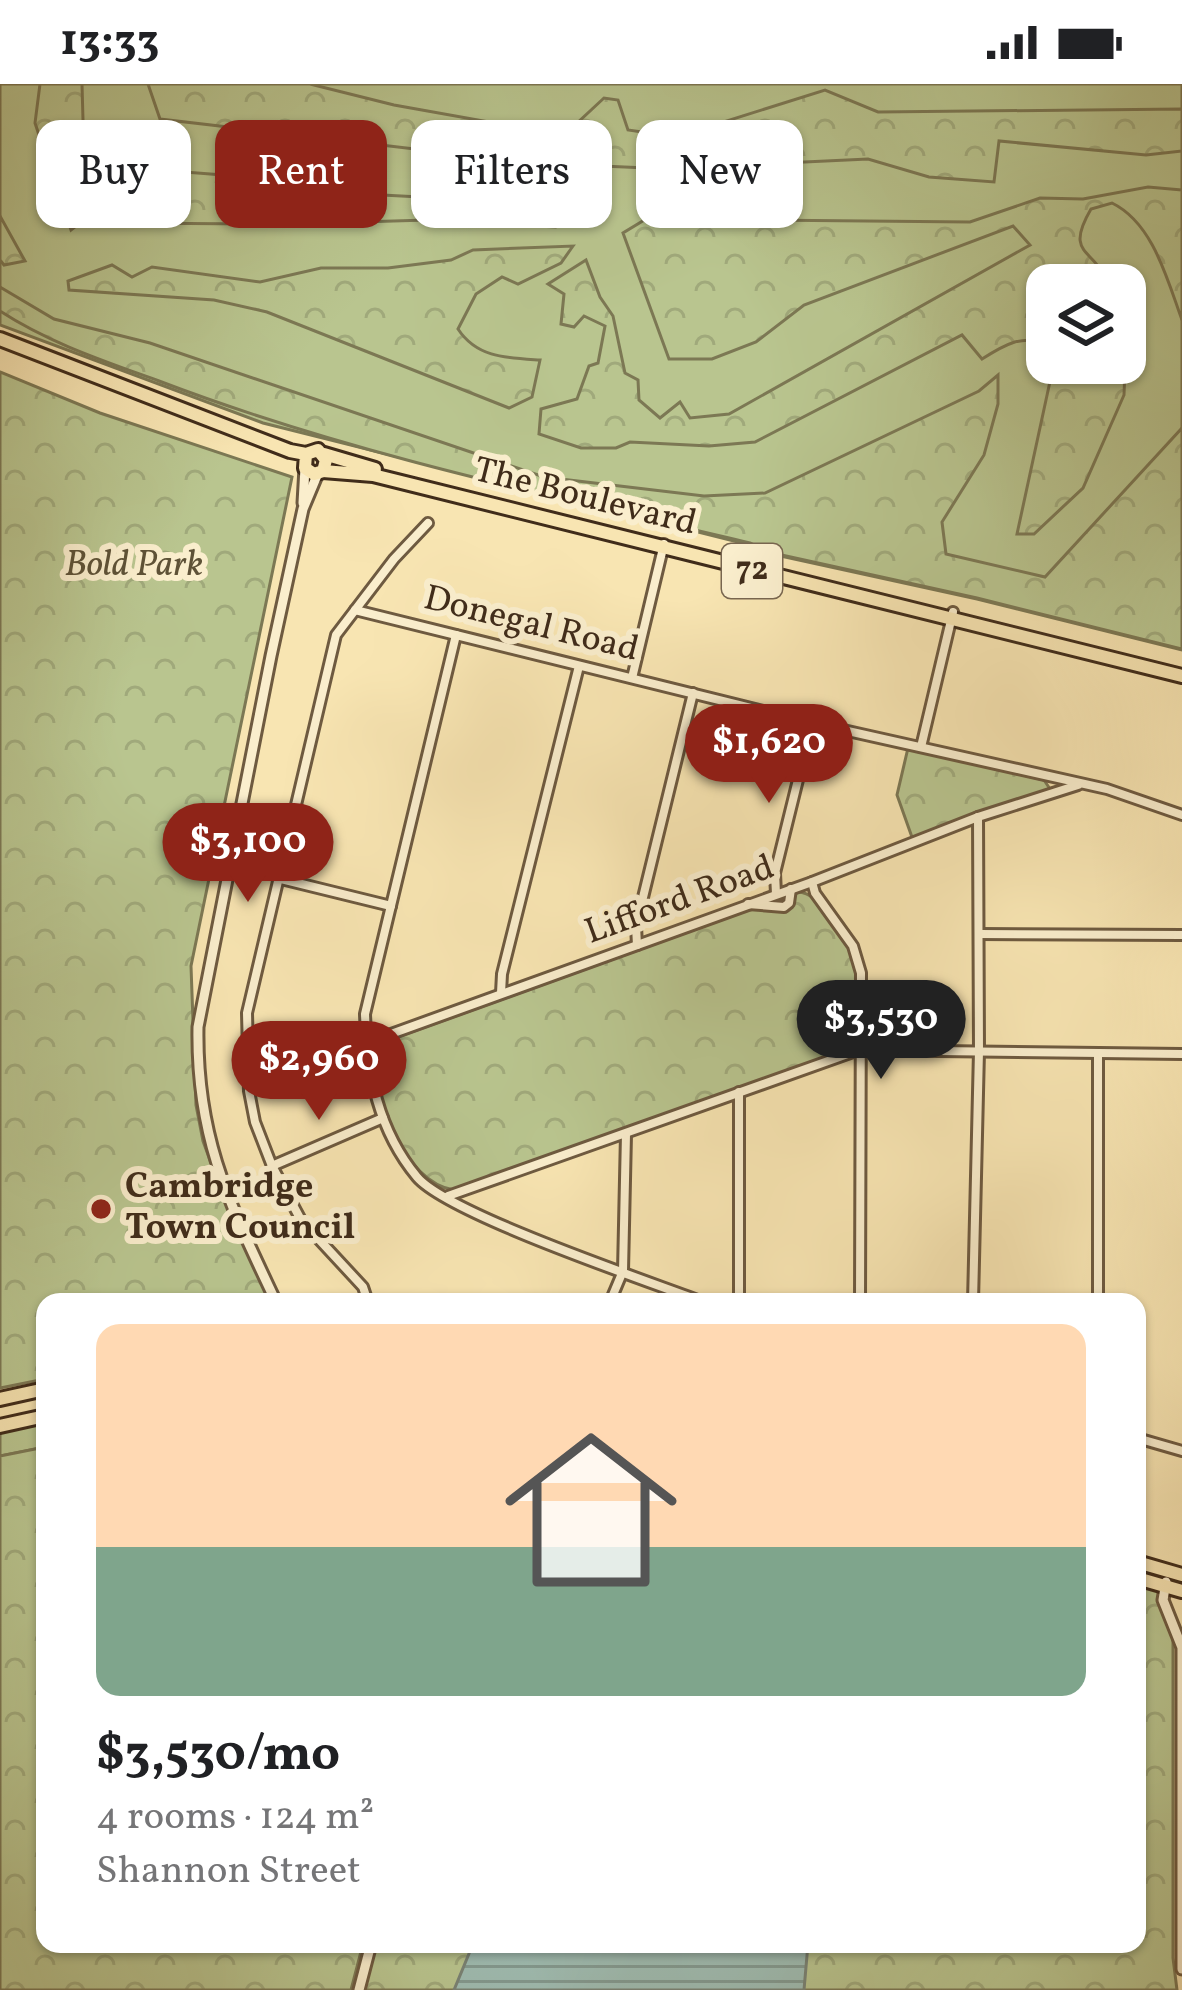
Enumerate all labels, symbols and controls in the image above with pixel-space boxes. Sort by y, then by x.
text: 13:33 [60,11,160,74]
chip: Buy [36,120,191,228]
chip: Rent [215,120,387,228]
chip: Filters [411,120,612,228]
chip: New [636,120,803,228]
map controls [1026,264,1146,384]
button: layers [1026,264,1146,384]
street label: The Boulevard [468,446,702,550]
park label: Bold Park [65,541,203,591]
road number: 72 [722,544,782,598]
street label: Donegal Road [418,574,644,676]
pin: $1,620 [671,704,867,806]
text: $1,620 [712,716,826,770]
pin: $3,100 [150,803,346,905]
text: $3,100 [189,815,307,869]
street label: Lifford Road [578,844,782,958]
pin: $3,530 [783,980,979,1082]
text: $3,530 [824,992,938,1046]
pin: $2,960 [221,1021,417,1123]
text: $2,960 [258,1033,380,1087]
place label: Cambridge Town Council [125,1163,355,1254]
marker: Cambridge Town Council [88,1196,114,1222]
icon: home [483,1402,699,1618]
text: $3,530/mo [96,1720,340,1791]
text: 4 rooms · 124 m² [96,1791,374,1845]
text: Shannon Street [96,1845,361,1899]

